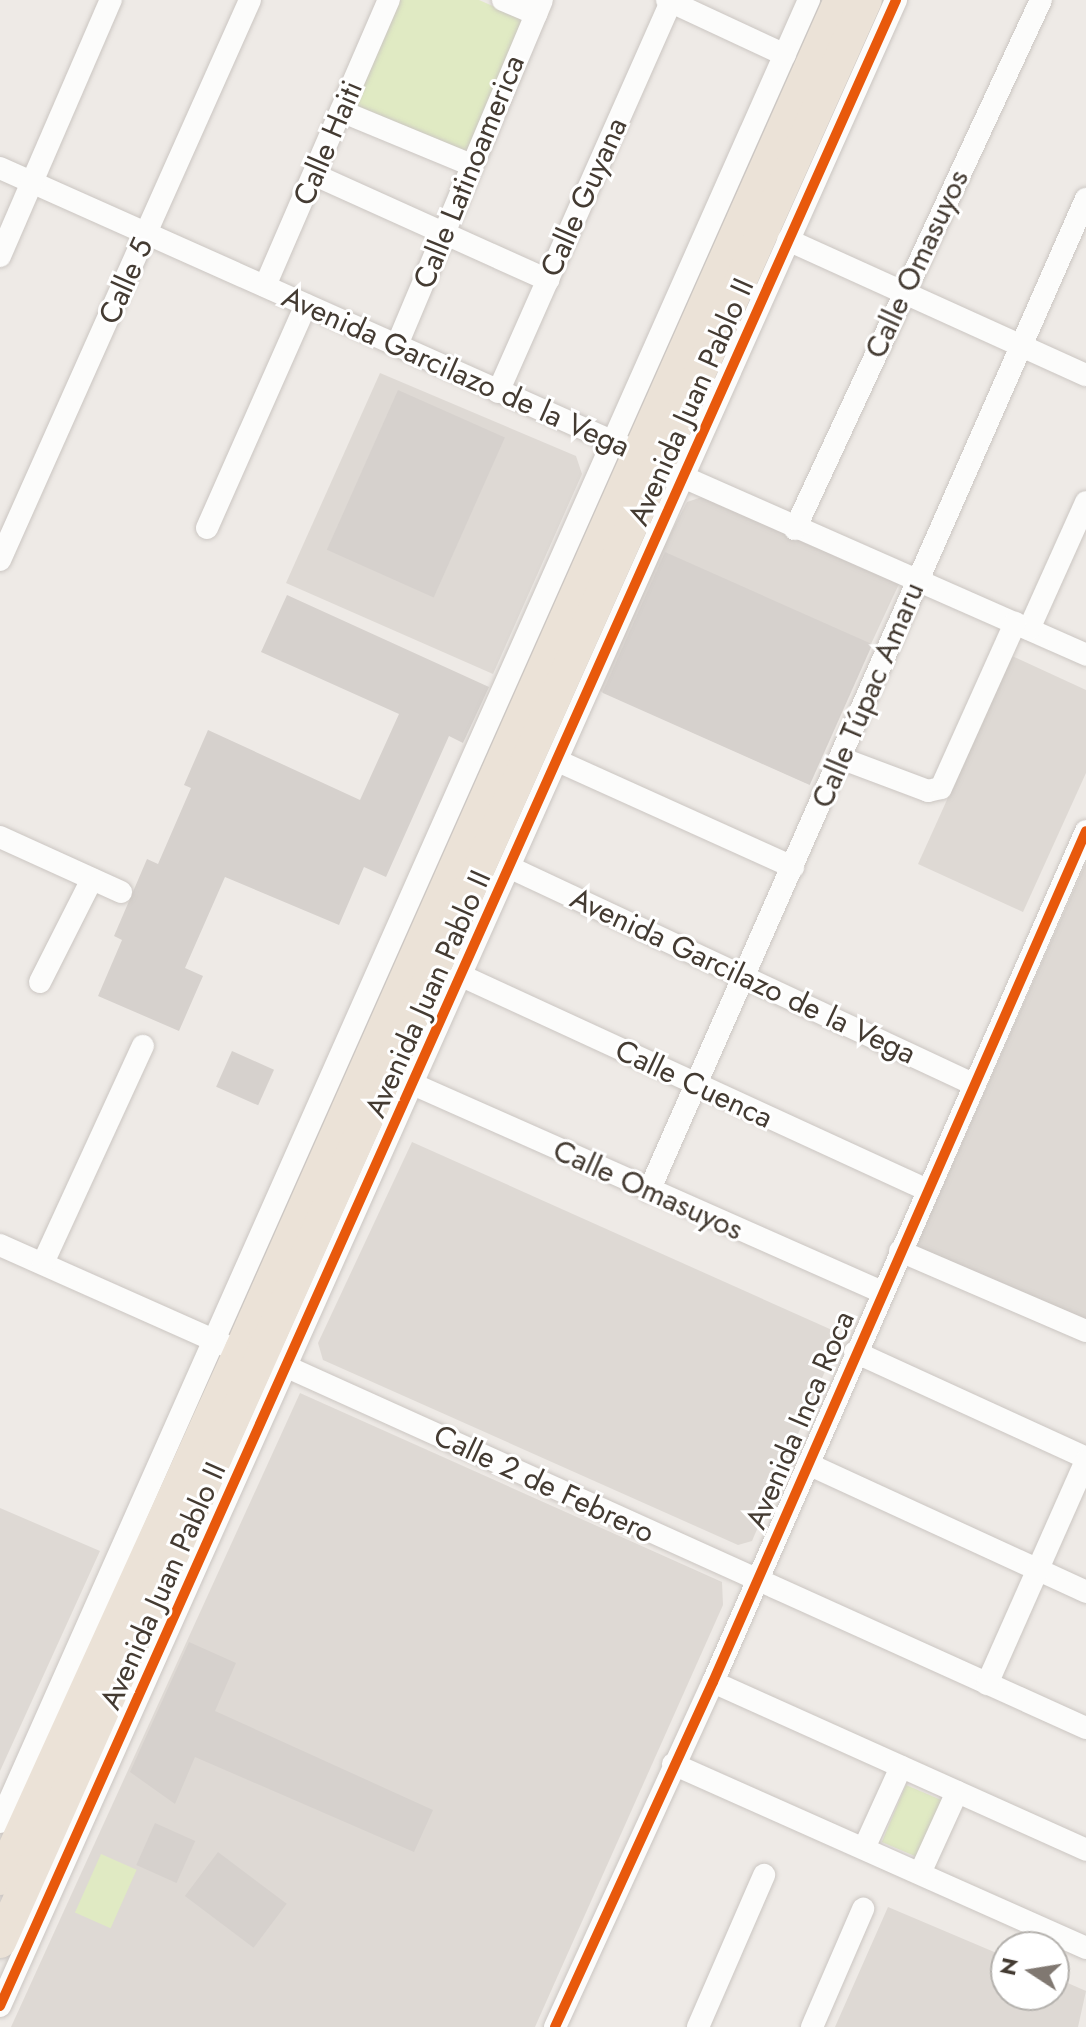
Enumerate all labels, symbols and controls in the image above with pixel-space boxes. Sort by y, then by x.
street label: Calle Latinoamerica [406,50,532,294]
street label: Calle Haiti [286,75,370,211]
street label: Calle Guyana [533,112,635,282]
street label: Calle Omasuyos [858,164,976,364]
street label: Calle 5 [91,233,161,329]
street label: Avenida Juan Pablo II [620,273,762,531]
street label: Avenida Garcilazo de la Vega [277,279,635,465]
street label: Calle Túpac Amaru [804,577,932,813]
street label: Avenida Juan Pablo II [357,865,499,1123]
street label: Avenida Garcilazo de la Vega [565,880,921,1072]
street label: Calle Cuenca [610,1032,778,1136]
street label: Calle Omasuyos [548,1132,748,1248]
street label: Avenida Inca Roca [738,1306,862,1534]
street label: Calle 2 de Febrero [428,1417,660,1551]
street label: Avenida Juan Pablo II [92,1457,234,1715]
north arrow [990,1931,1070,2011]
text: N [991,1955,1026,1978]

